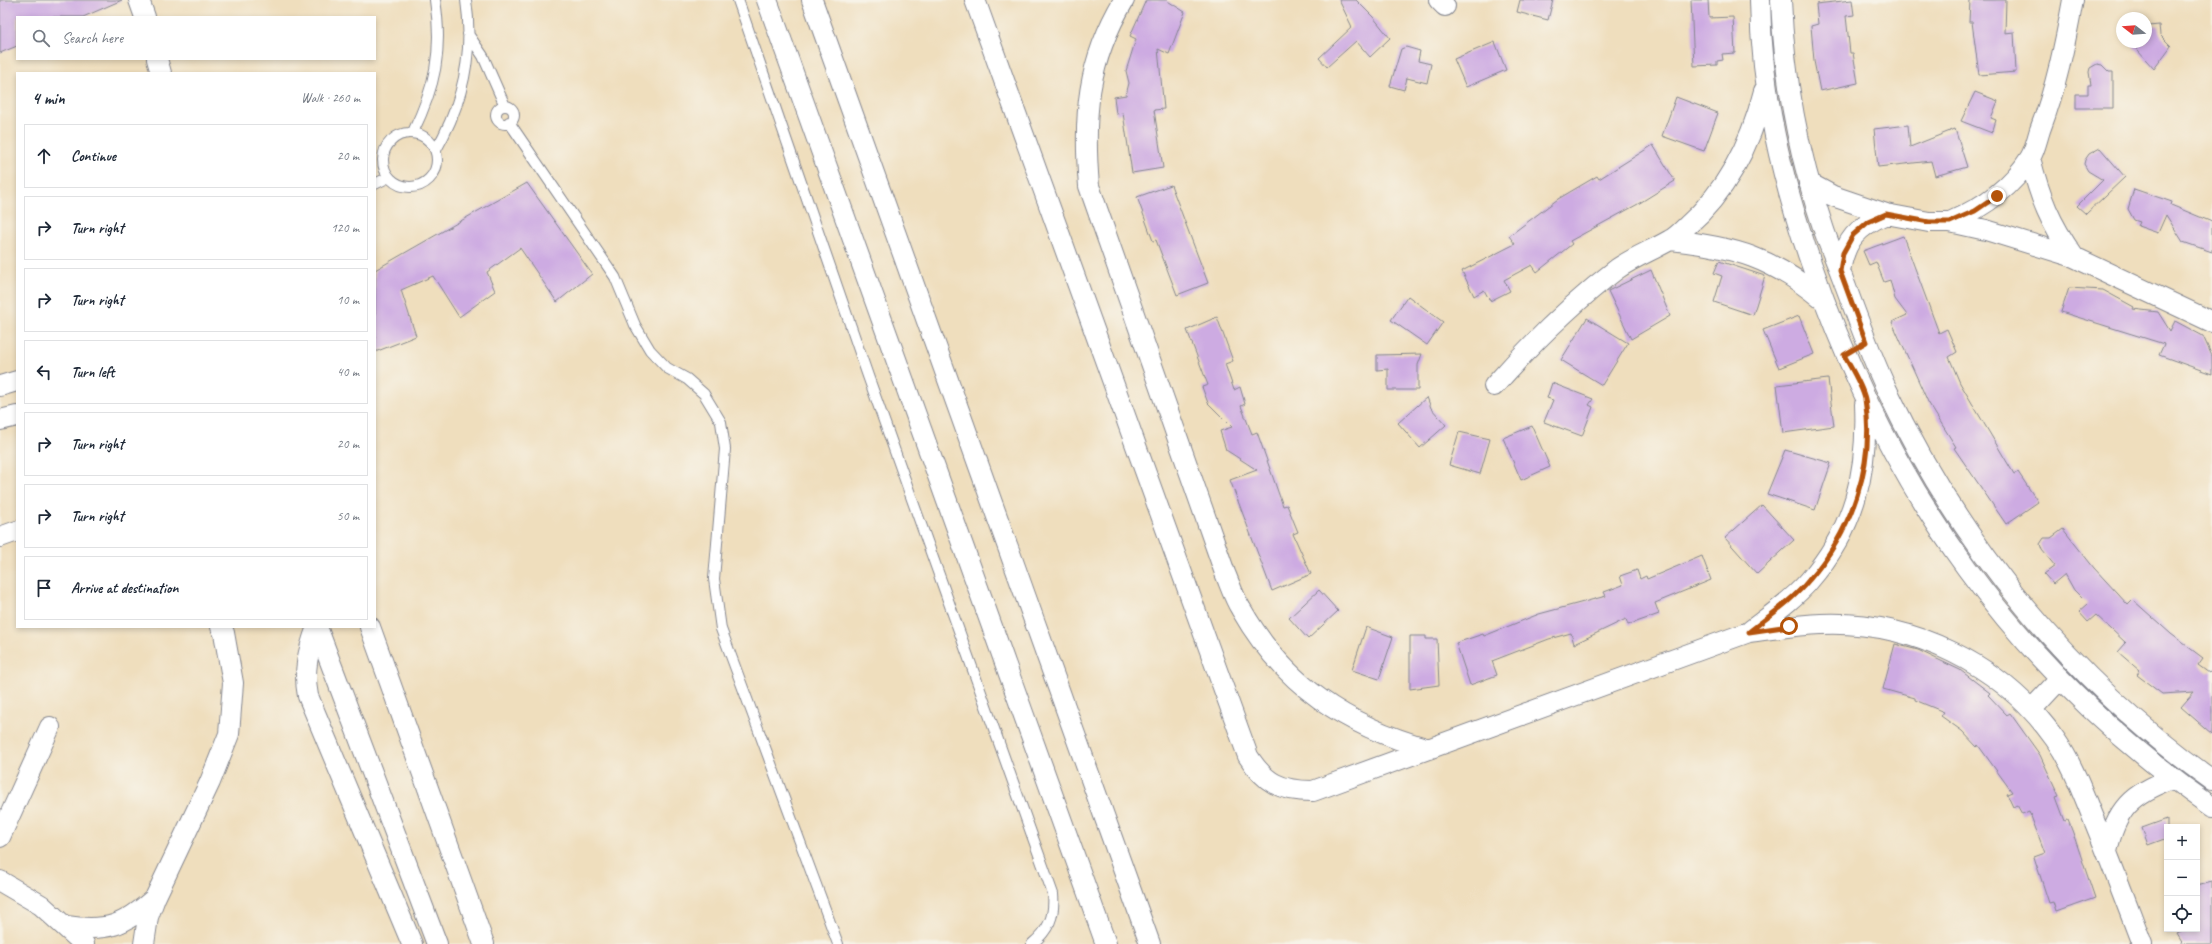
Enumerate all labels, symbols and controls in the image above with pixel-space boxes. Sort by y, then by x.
north arrow [2116,12,2152,48]
search box [16,16,376,60]
icon: search [30,27,52,49]
text: Search here [62,29,123,48]
text: 4 min [32,88,65,109]
text: Walk · 260 m [301,90,360,106]
icon: ahead [33,145,55,167]
text: Continue [71,147,116,166]
text: 20 m [337,148,359,164]
route end [1988,187,2006,205]
icon: right [33,217,55,239]
text: Turn right [71,219,124,238]
text: 120 m [331,220,359,236]
icon: right [33,289,55,311]
text: Turn right [71,291,124,310]
text: 10 m [337,292,359,308]
icon: left [33,361,55,383]
text: Turn left [71,363,114,382]
text: 40 m [337,364,359,380]
icon: right [33,433,55,455]
text: Turn right [71,435,124,454]
text: 20 m [337,436,359,452]
icon: right [33,505,55,527]
text: Turn right [71,507,124,526]
text: 50 m [337,508,359,524]
icon: arrive [33,577,55,599]
text: Arrive at destination [71,579,178,598]
route start [1780,617,1798,635]
map controls [2164,824,2200,932]
button: + [2164,824,2200,860]
button: − [2164,860,2200,896]
button: locate [2164,896,2200,932]

